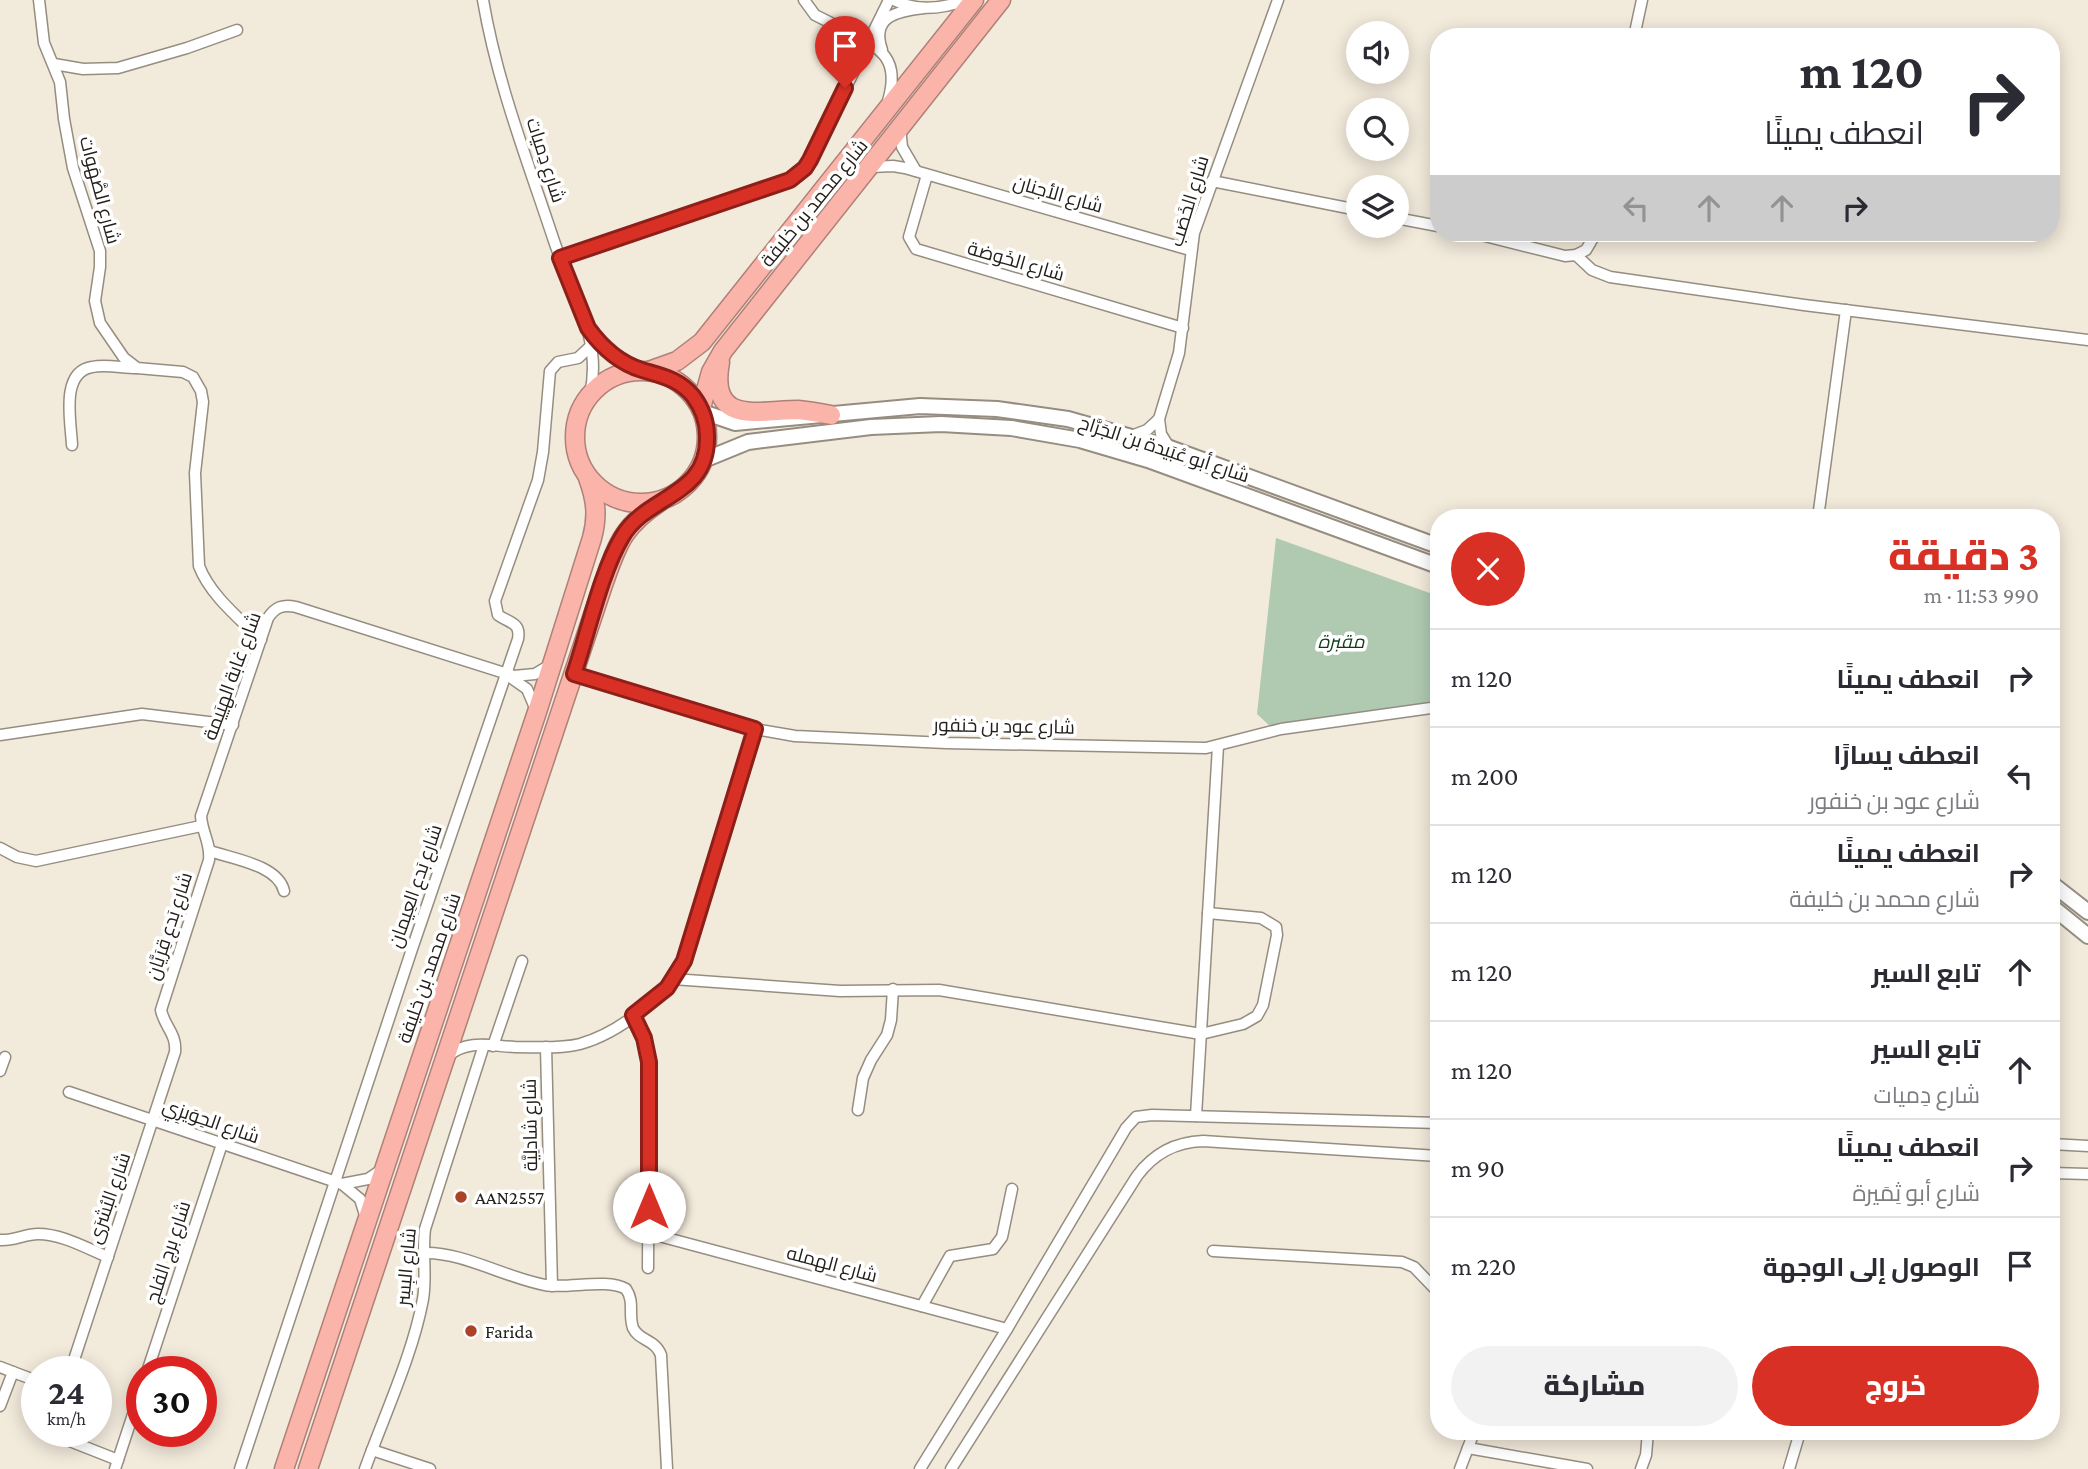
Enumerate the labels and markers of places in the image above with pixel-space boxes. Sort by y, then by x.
pin [815,16,875,88]
place label: AAN2557 [475,1187,544,1208]
marker: AAN2557 [453,1189,469,1205]
place label: Farida [485,1321,533,1342]
marker: Farida [463,1323,479,1339]

